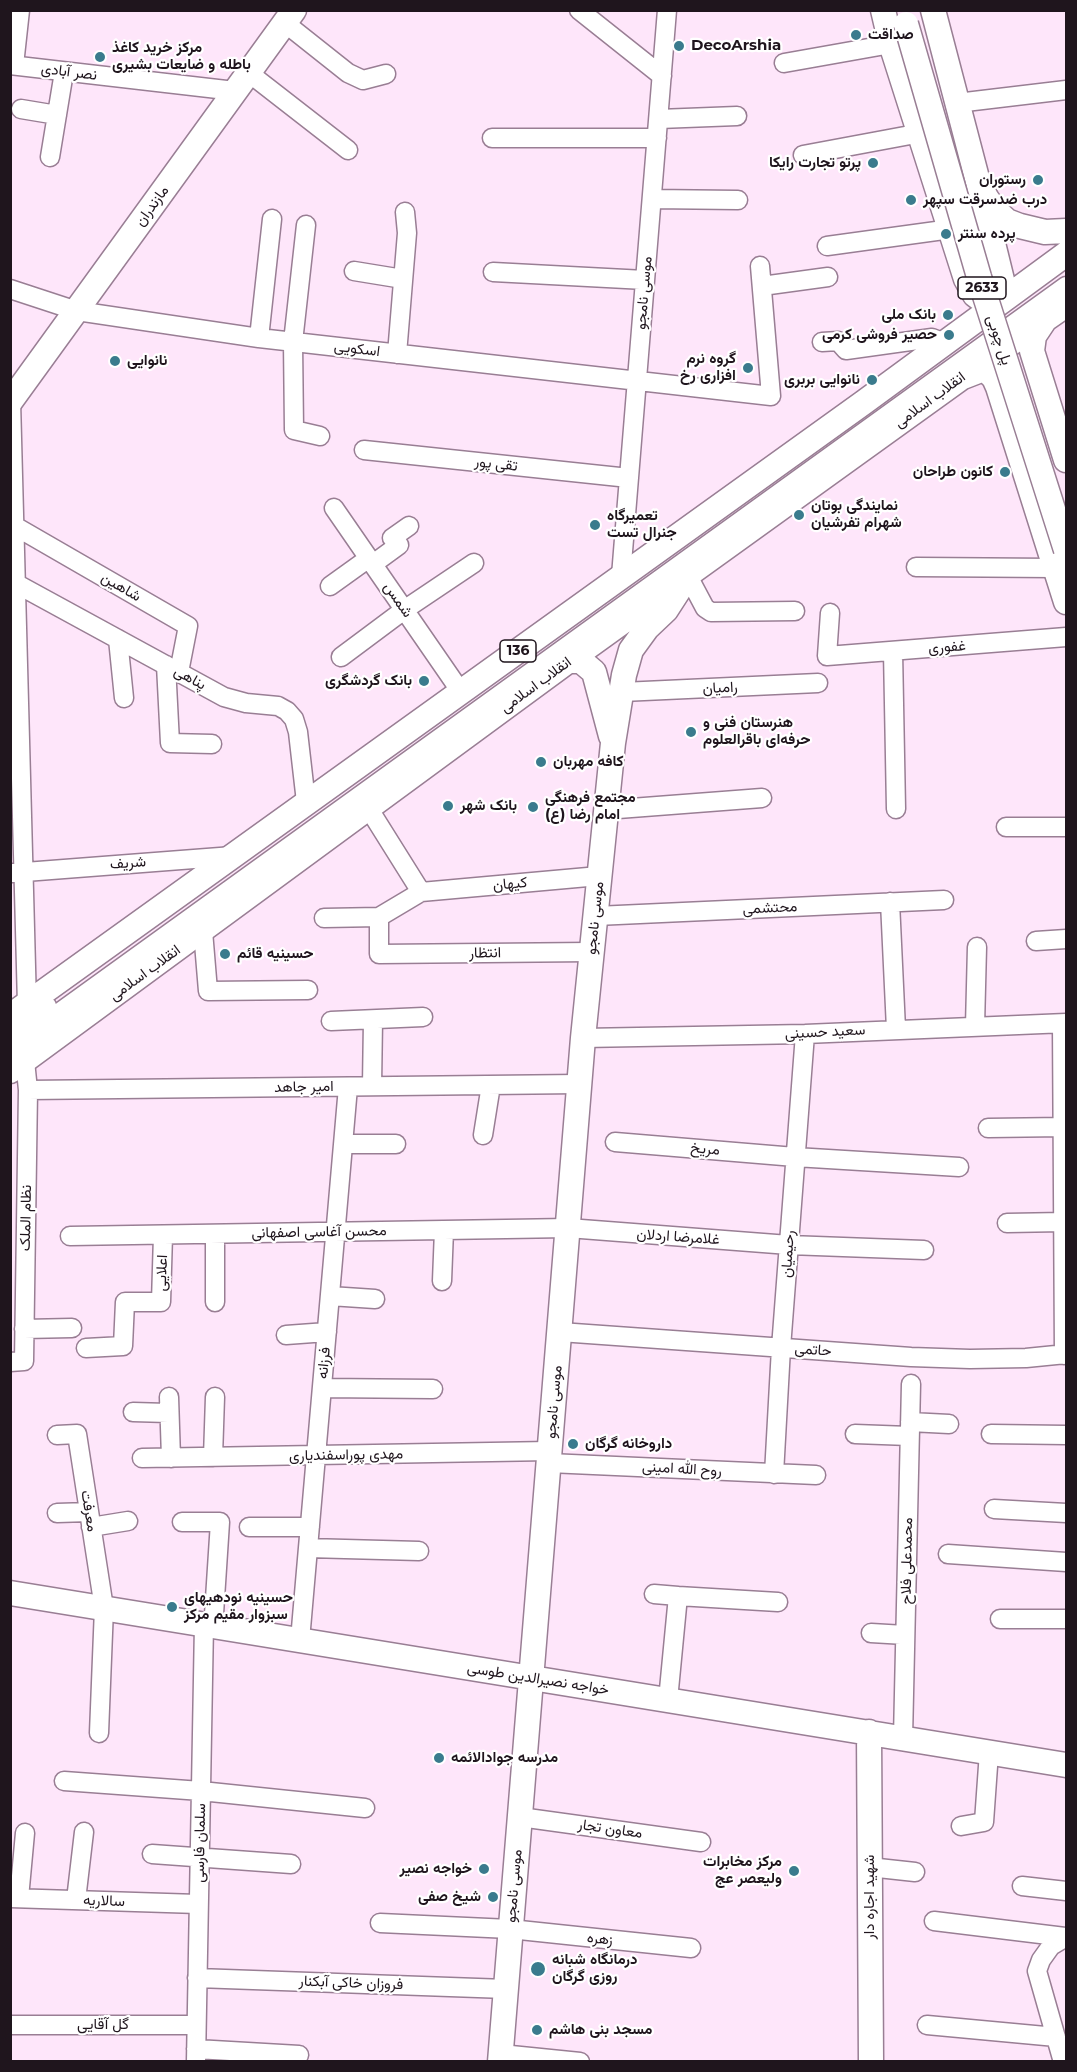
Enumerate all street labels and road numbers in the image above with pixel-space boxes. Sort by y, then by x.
street label: نصر آبادی [40,60,98,84]
street label: مازندران [131,182,173,230]
street label: موسی نامجو [632,256,656,330]
road number: 2633 [958,277,1006,299]
street label: پل چوبی [982,313,1016,367]
street label: اسکویی [333,337,381,361]
street label: انقلاب اسلامی [891,368,969,432]
street label: تقی پور [473,453,519,475]
street label: شاهین [98,568,144,606]
street label: شمس [379,579,417,621]
street label: غفوری [928,637,966,657]
road number: 136 [500,640,536,662]
street label: انقلاب اسلامی [497,653,575,717]
street label: پناهی [171,662,209,694]
street label: رامیان [702,678,738,698]
street label: شریف [109,853,147,873]
street label: کیهان [492,874,528,894]
street label: موسی نامجو [582,881,608,955]
street label: محتشمی [742,898,798,918]
street label: انقلاب اسلامی [106,941,184,1005]
street label: انتظار [469,944,501,962]
street label: سعید حسینی [784,1021,866,1043]
street label: امیر جاهد [274,1077,334,1097]
street label: مریخ [689,1139,721,1159]
street label: نظام الملک [16,1185,36,1251]
street label: محسن آغاسی اصفهانی [251,1222,387,1242]
street label: غلامرضا اردلان [636,1225,720,1249]
street label: رحیمیان [777,1230,799,1278]
street label: اعلایی [152,1254,172,1292]
street label: حاتمی [794,1340,832,1360]
street label: فرزانه [314,1346,334,1380]
street label: موسی نامجو [542,1365,566,1439]
street label: مهدی پوراسفندیاری [289,1445,403,1465]
street label: روح الله امینی [642,1458,722,1480]
street label: معرفت [77,1489,101,1533]
street label: محمدعلی فلاح [897,1517,917,1605]
street label: خواجه نصیرالدین طوسی [466,1659,610,1699]
street label: سلمان فارسی [190,1803,210,1883]
street label: معاون تجار [576,1816,644,1842]
street label: موسی نامجو [502,1849,526,1923]
street label: شهید اجاره دار [861,1855,879,1939]
street label: سالاریه [83,1891,125,1911]
street label: زهره [586,1929,614,1949]
street label: فروزان خاکی آبکنار [298,1972,404,1994]
street label: گل آقایی [77,2016,129,2034]

